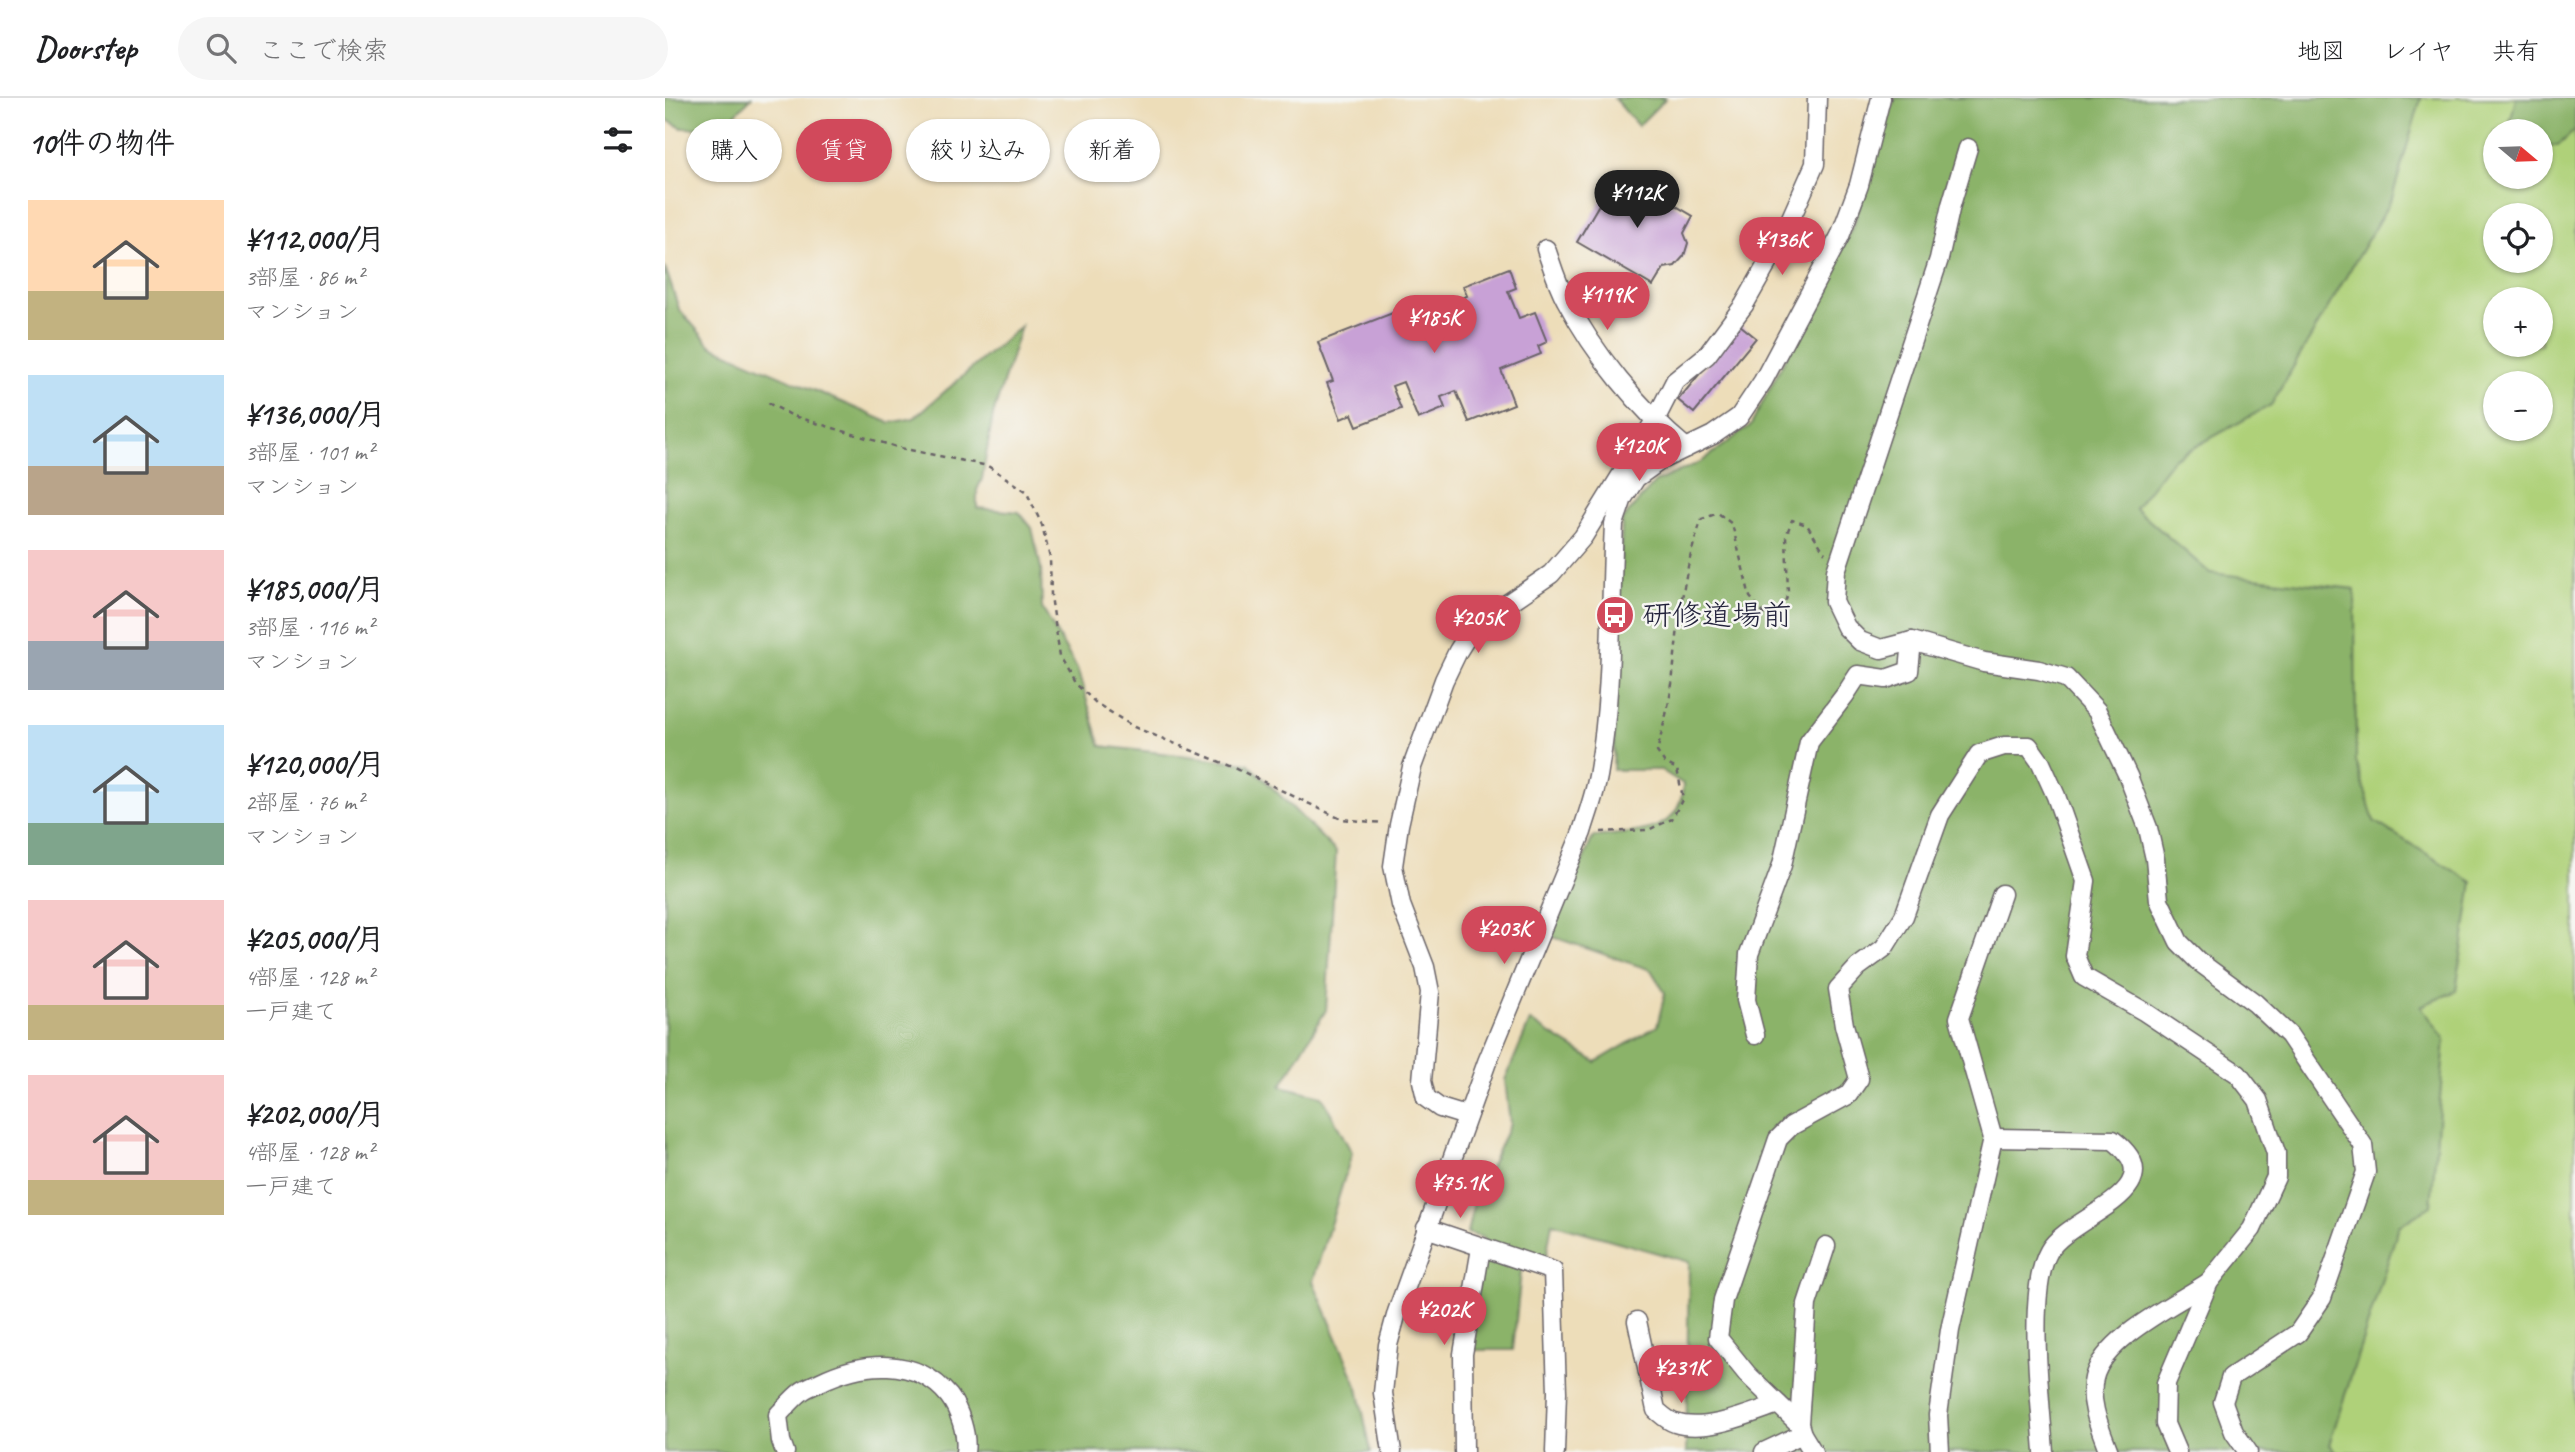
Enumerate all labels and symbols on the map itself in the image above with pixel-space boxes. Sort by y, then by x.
north arrow [2483,119,2553,189]
pin: ¥112K [1588,170,1686,230]
pin: ¥136K [1733,218,1831,277]
pin: ¥119K [1558,272,1656,332]
pin: ¥185K [1385,296,1483,355]
pin: ¥120K [1590,424,1688,483]
bus stop icon: 研修道場前 [1594,594,1636,636]
pin: ¥205K [1429,596,1527,655]
place label: 研修道場前 [1642,596,1792,634]
pin: ¥203K [1455,906,1553,966]
pin: ¥75.1K [1403,1160,1517,1220]
pin: ¥202K [1395,1288,1493,1347]
pin: ¥231K [1632,1346,1730,1405]

